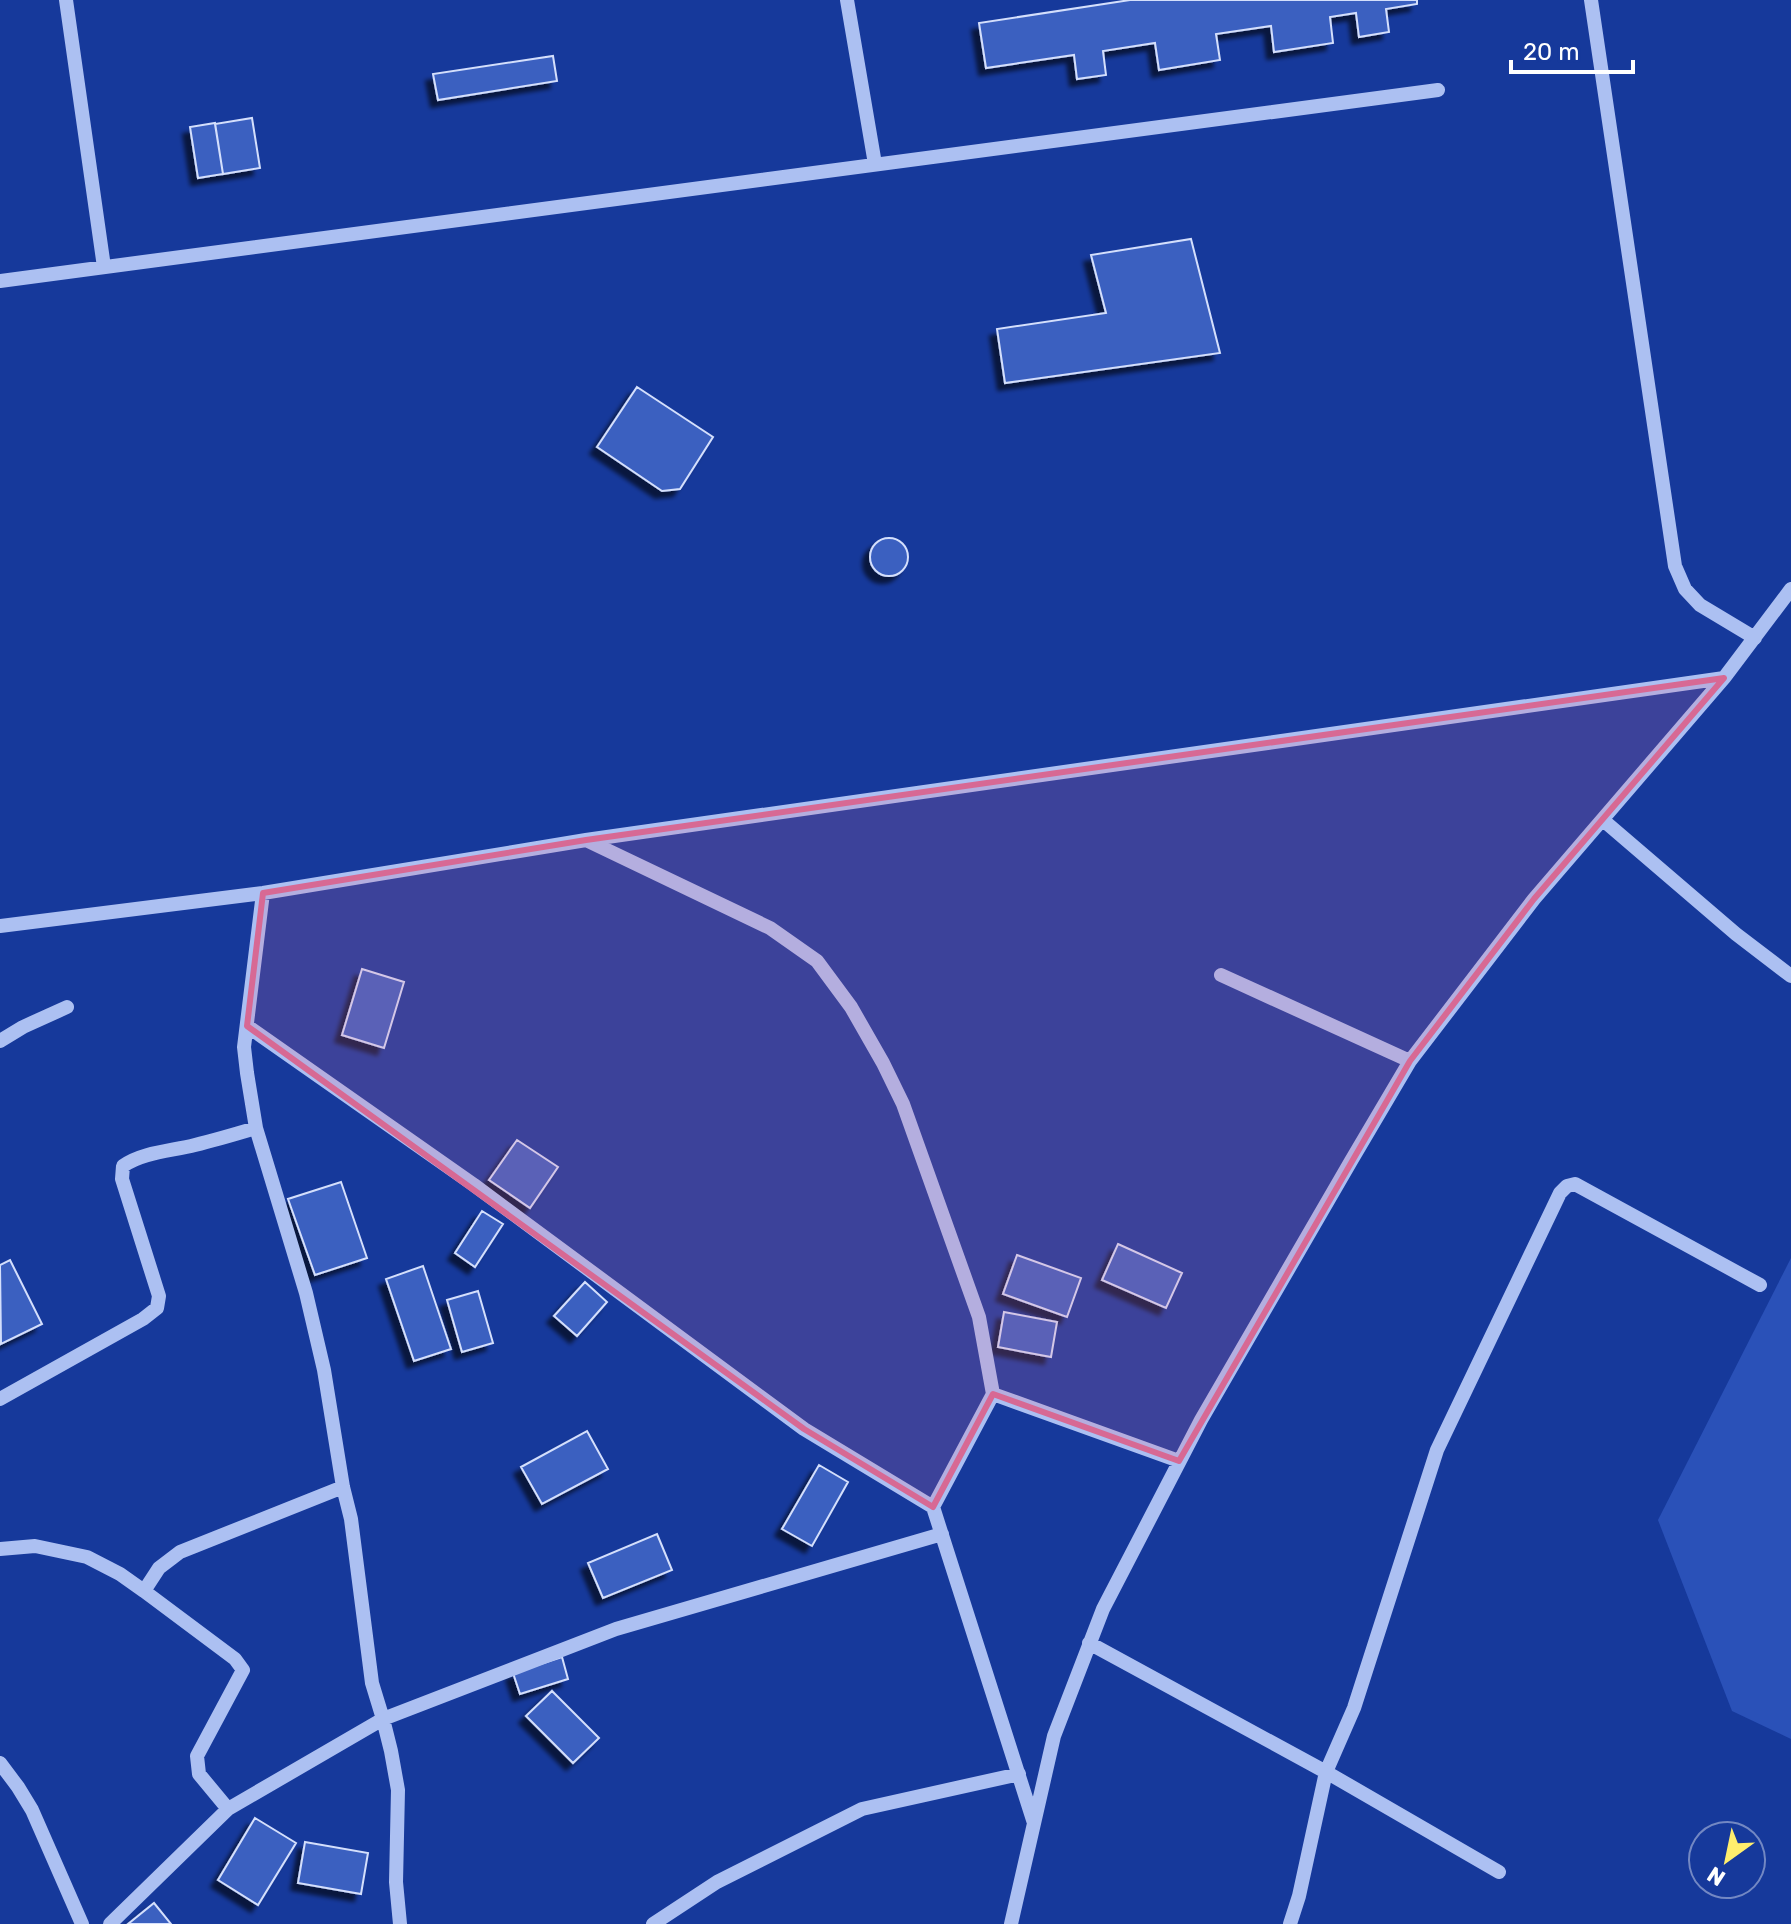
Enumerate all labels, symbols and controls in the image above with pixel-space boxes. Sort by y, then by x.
scale bar [1511,24,1633,74]
text: 20 m [1523,38,1580,66]
north arrow [1687,1820,1767,1900]
text: N [1702,1861,1730,1892]

